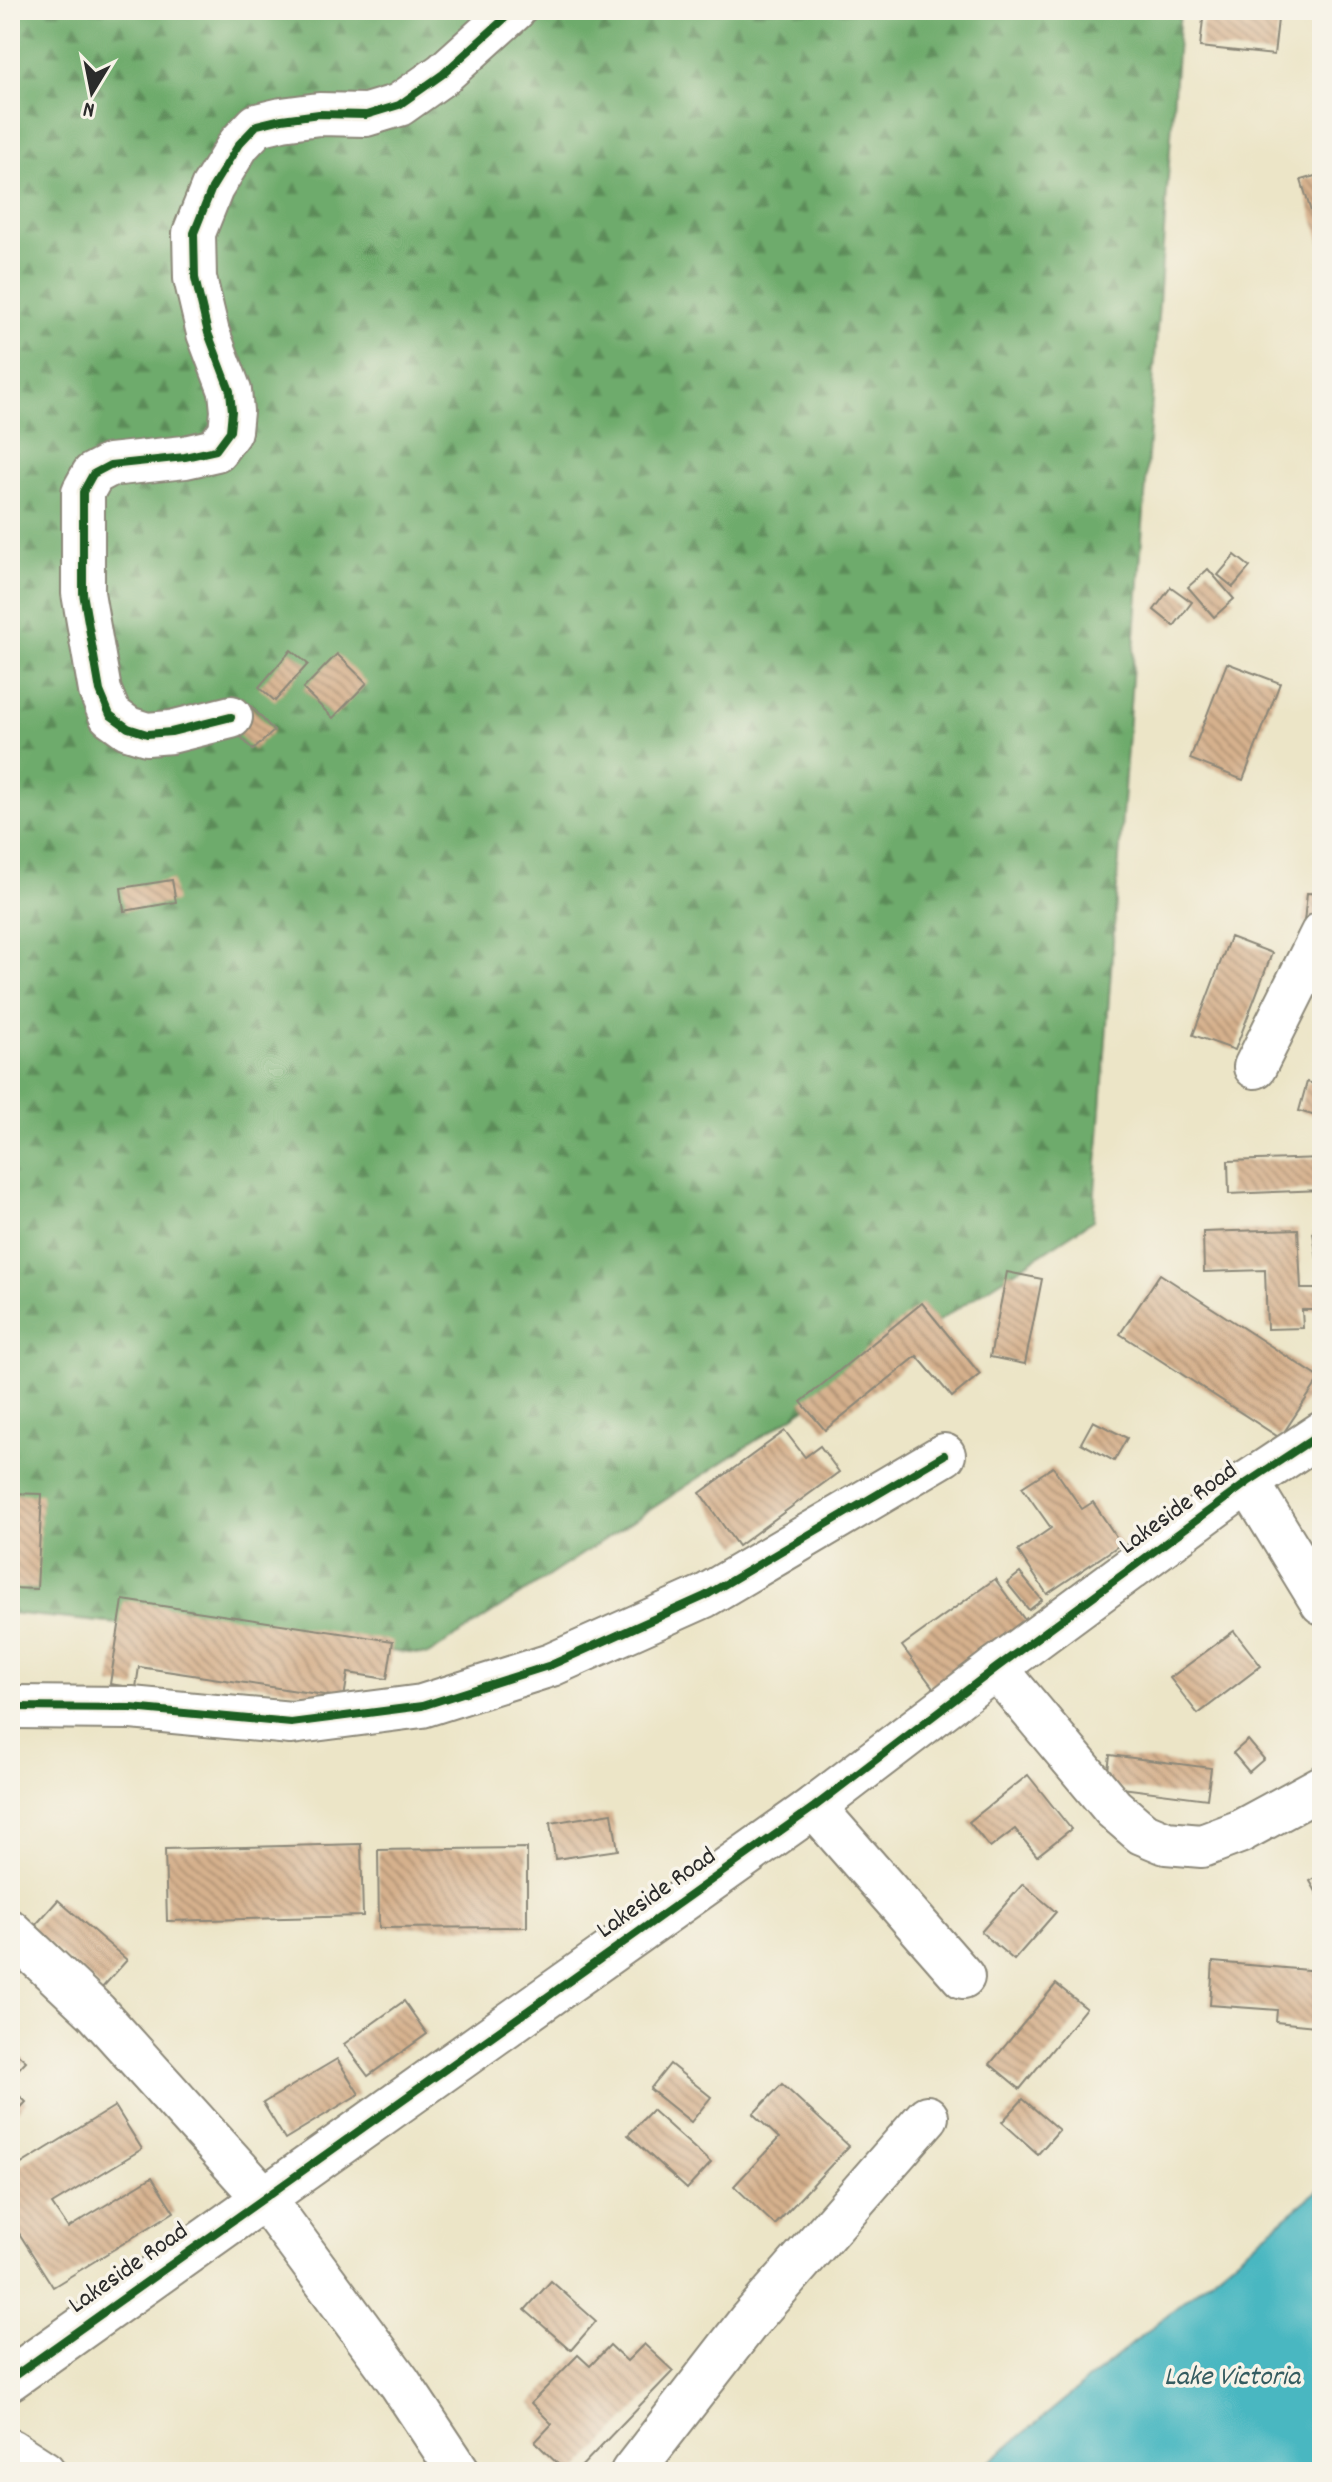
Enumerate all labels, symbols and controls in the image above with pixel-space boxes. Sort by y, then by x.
north arrow [52,52,132,132]
text: N [81,92,97,124]
street label: Lakeside Road [1112,1453,1246,1565]
street label: Lakeside Road [590,1839,724,1949]
street label: Lakeside Road [62,2214,196,2324]
water label: Lake Victoria [1164,2359,1302,2399]

